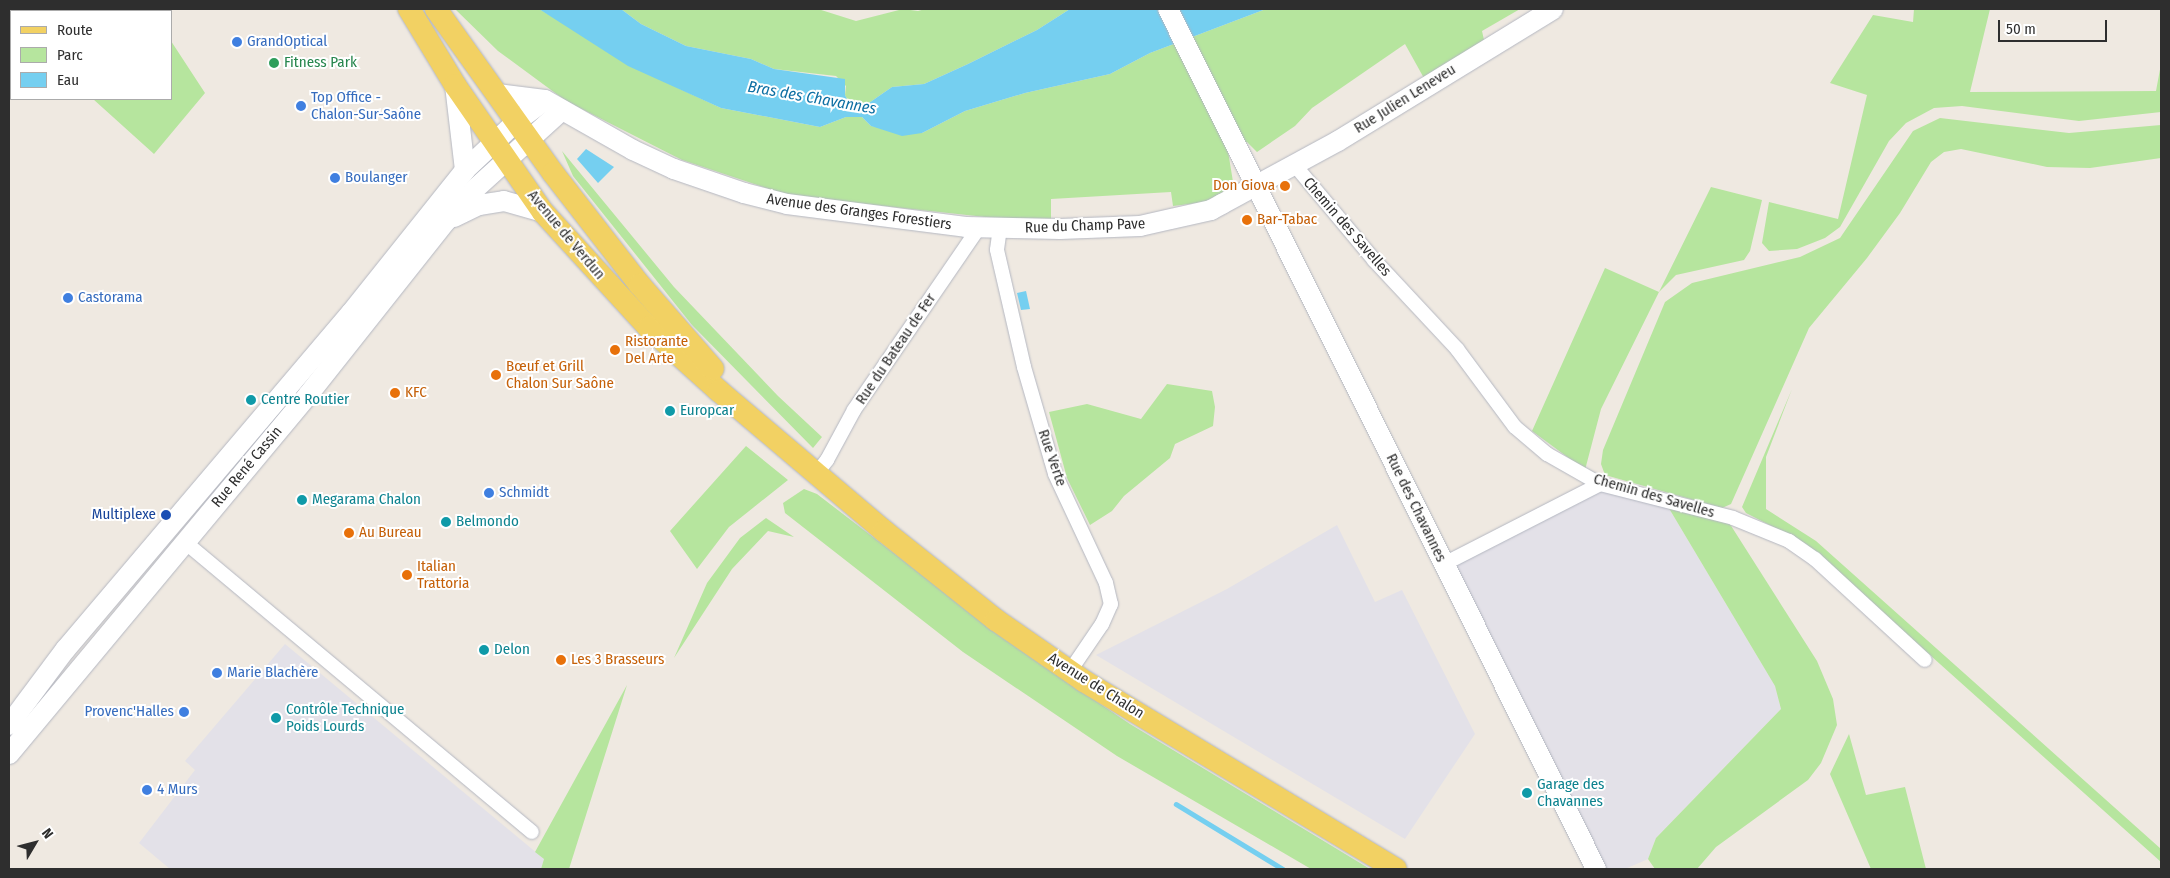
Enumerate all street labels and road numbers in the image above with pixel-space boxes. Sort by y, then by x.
street label: Rue Julien Leneveu [1351,61,1459,137]
street label: Chemin des Savelles [1299,174,1395,280]
street label: Avenue de Verdun [523,187,609,283]
street label: Avenue des Granges Forestiers [765,190,953,234]
street label: Rue du Champ Pave [1025,215,1145,237]
street label: Rue du Bateau de Fer [852,290,940,408]
street label: Rue René Cassin [208,423,286,511]
street label: Rue Verte [1034,427,1070,489]
street label: Rue des Chavannes [1382,451,1450,565]
street label: Chemin des Savelles [1591,470,1717,522]
street label: Avenue de Chalon [1045,649,1147,723]

